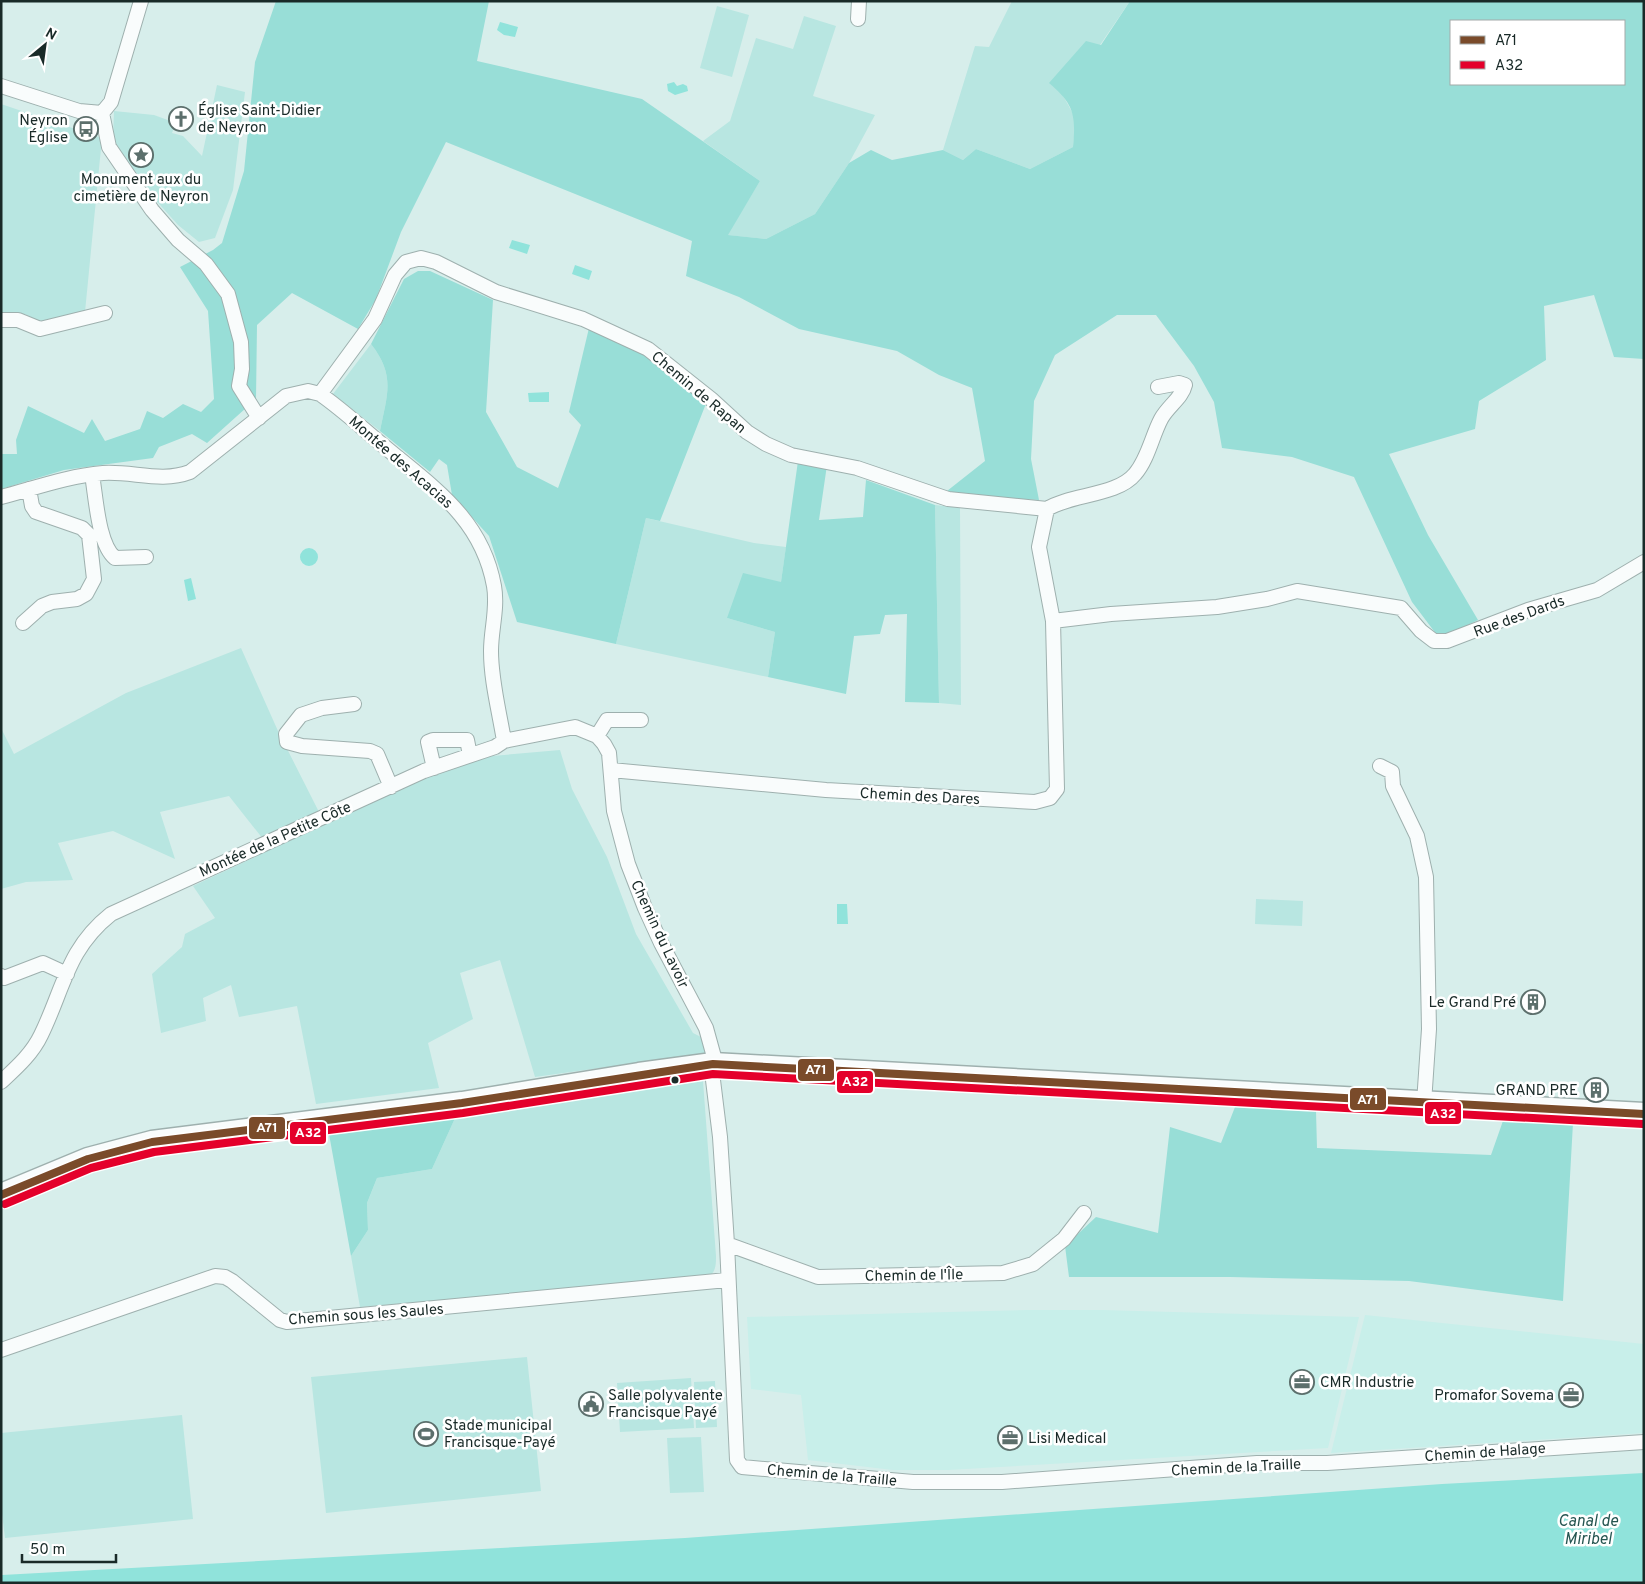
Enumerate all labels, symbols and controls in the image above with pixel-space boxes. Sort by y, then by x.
north arrow [20,20,70,70]
legend [1450,20,1625,85]
text: N [42,25,59,45]
text: A71 [1495,32,1517,51]
text: A32 [1495,57,1523,76]
place label: Église Saint-Didier de Neyron [198,101,321,138]
church icon: Église Saint-Didier de Neyron [168,106,194,132]
place label: Neyron Église [19,112,68,148]
bus stop icon: Neyron Église [73,116,99,142]
place icon: Monument aux du cimetière de Neyron [128,142,154,168]
place label: Monument aux du cimetière de Neyron [73,171,209,207]
street label: Chemin de Rapan [647,348,749,438]
street label: Montée des Acacias [344,413,456,514]
street label: Rue des Dards [1471,592,1568,643]
street label: Chemin des Dares [859,785,981,810]
street label: Montée de la Petite Côte [197,798,354,882]
street label: Chemin du Lavoir [625,877,692,992]
building icon: Le Grand Pré [1520,989,1546,1015]
place label: Le Grand Pré [1428,994,1516,1013]
line badge: A71 [797,1058,835,1082]
text: A71 [805,1062,827,1079]
line badge: A32 [836,1070,874,1094]
text: A32 [842,1074,868,1091]
unlabelled marker [670,1075,680,1085]
building icon: GRAND PRE [1583,1077,1609,1103]
place label: GRAND PRE [1495,1082,1578,1101]
line badge: A71 [1349,1087,1387,1111]
text: A71 [1357,1092,1379,1109]
line badge: A32 [1424,1101,1462,1125]
text: A32 [1430,1106,1456,1123]
line badge: A71 [248,1116,286,1140]
text: A71 [256,1120,278,1137]
line badge: A32 [289,1121,327,1145]
text: A32 [295,1125,321,1142]
street label: Chemin de l'Île [865,1265,963,1287]
street label: Chemin sous les Saules [288,1301,445,1330]
office icon: CMR Industrie [1289,1369,1315,1395]
place label: CMR Industrie [1320,1374,1414,1393]
office icon: Promafor Sovema [1558,1382,1584,1408]
place label: Salle polyvalente Francisque Payé [608,1387,723,1423]
place label: Promafor Sovema [1434,1387,1554,1406]
public building icon: Salle polyvalente Francisque Payé [578,1391,604,1417]
place label: Stade municipal Francisque-Payé [444,1417,556,1453]
sports icon: Stade municipal Francisque-Payé [413,1421,439,1447]
office icon: Lisi Medical [997,1425,1023,1451]
place label: Lisi Medical [1028,1430,1106,1449]
street label: Chemin de Halage [1424,1440,1546,1467]
street label: Chemin de la Traille [1170,1456,1302,1481]
street label: Chemin de la Traille [766,1461,898,1492]
water label: Canal de Miribel [1558,1512,1619,1550]
scale bar [22,1532,116,1564]
text: 50 m [30,1541,65,1560]

